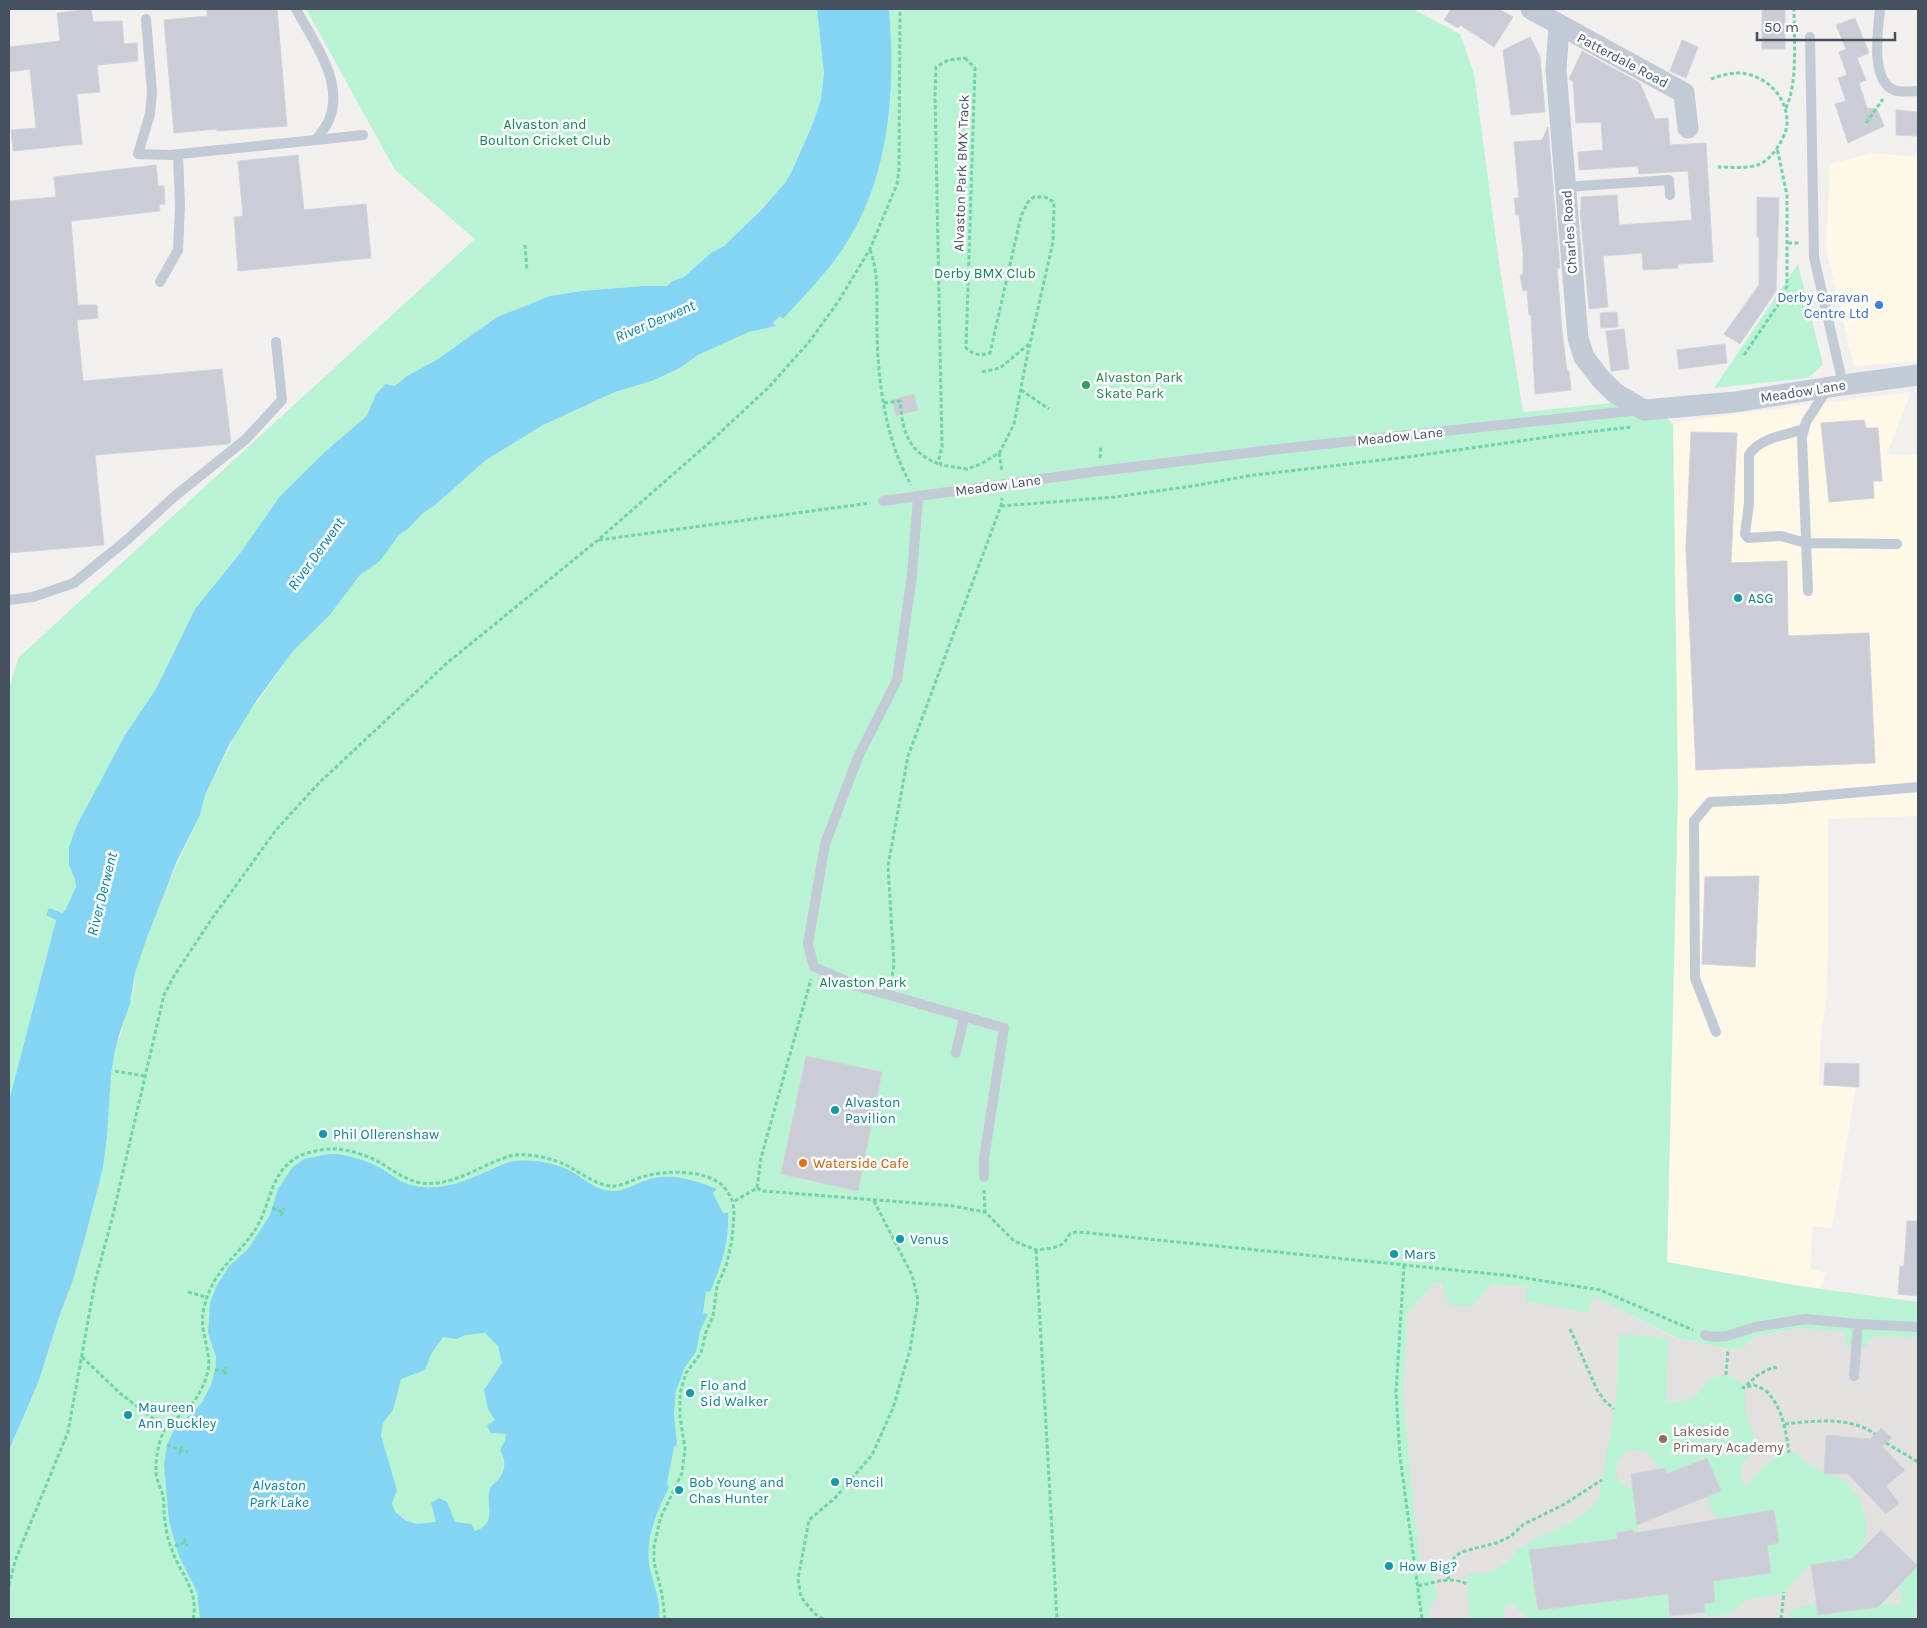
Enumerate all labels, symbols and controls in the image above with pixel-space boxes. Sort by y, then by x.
scale bar [1757,10,1894,42]
text: 50 m [1764,18,1799,36]
street label: Patterdale Road [1574,29,1671,92]
street label: Alvaston Park BMX Track [950,94,973,252]
park label: Alvaston and Boulton Cricket Club [479,116,611,149]
street label: Charles Road [1558,190,1581,274]
park label: Derby BMX Club [934,265,1036,282]
place label: Derby Caravan Centre Ltd [1777,289,1869,322]
water label: River Derwent [612,296,699,346]
marker: Derby Caravan Centre Ltd [1873,299,1885,311]
place label: Alvaston Park Skate Park [1096,369,1183,402]
street label: Meadow Lane [1759,376,1847,407]
marker: Alvaston Park Skate Park [1080,379,1092,391]
street label: Meadow Lane [1356,424,1444,449]
street label: Meadow Lane [954,471,1042,500]
water label: River Derwent [284,513,349,594]
place label: ASG [1748,590,1774,607]
marker: ASG [1732,592,1744,604]
water label: River Derwent [83,850,121,938]
park label: Alvaston Park [819,974,907,991]
place label: Alvaston Pavilion [845,1094,900,1127]
marker: Alvaston Pavilion [829,1104,841,1116]
place label: Phil Ollerenshaw [333,1126,439,1143]
marker: Phil Ollerenshaw [317,1128,329,1140]
place label: Waterside Cafe [813,1155,909,1172]
marker: Waterside Cafe [797,1157,809,1169]
place label: Venus [910,1231,949,1248]
marker: Venus [894,1233,906,1245]
place label: Mars [1404,1246,1436,1263]
marker: Mars [1388,1248,1400,1260]
place label: Flo and Sid Walker [700,1377,769,1410]
marker: Flo and Sid Walker [684,1387,696,1399]
place label: Maureen Ann Buckley [138,1399,217,1432]
marker: Maureen Ann Buckley [122,1409,134,1421]
place label: Lakeside Primary Academy [1673,1423,1784,1456]
marker: Lakeside Primary Academy [1657,1433,1669,1445]
place label: Bob Young and Chas Hunter [689,1474,784,1507]
place label: Pencil [845,1474,884,1491]
water label: Alvaston Park Lake [249,1476,309,1511]
marker: Pencil [829,1476,841,1488]
marker: Bob Young and Chas Hunter [673,1484,685,1496]
place label: How Big? [1399,1558,1457,1575]
marker: How Big? [1383,1560,1395,1572]

